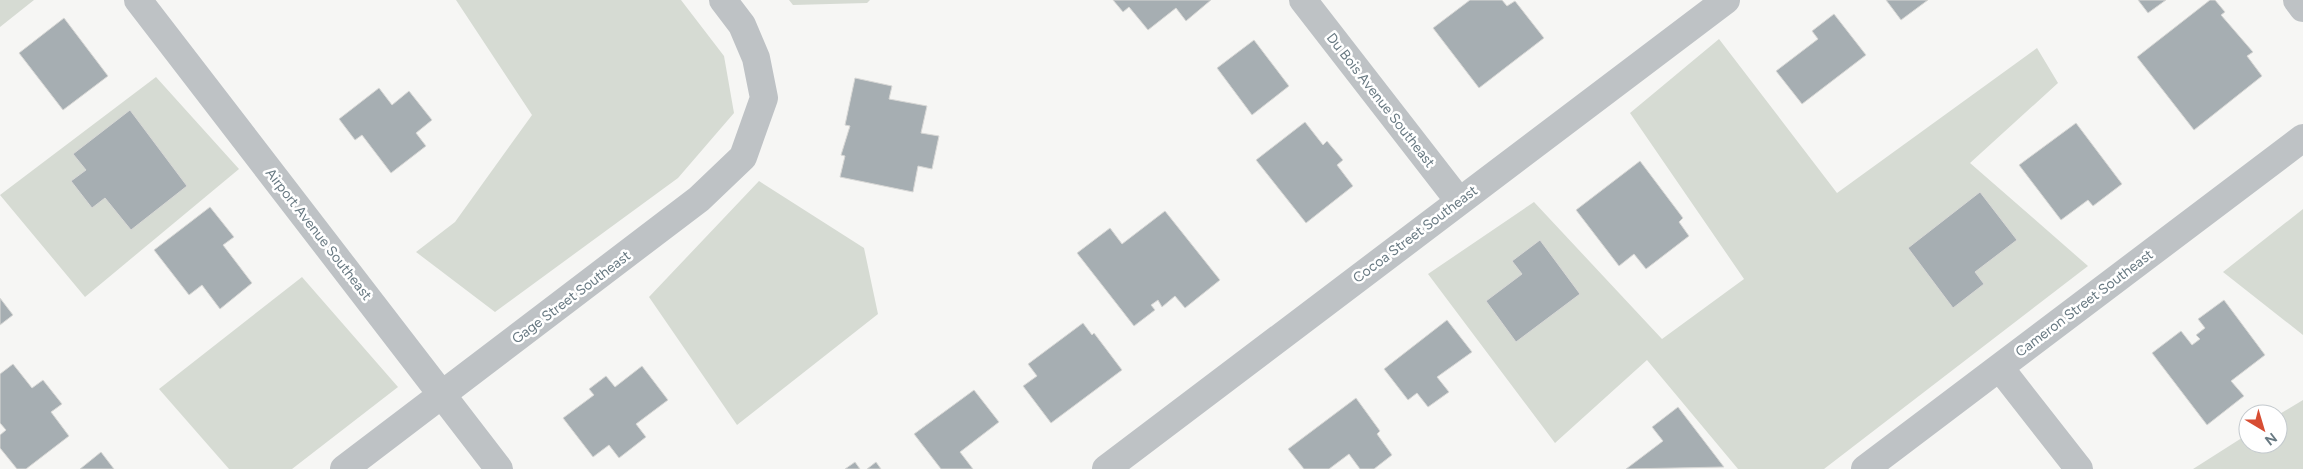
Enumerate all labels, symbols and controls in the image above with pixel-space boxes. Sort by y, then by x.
street label: Du Bois Avenue Southeast [1323,30,1438,171]
street label: Airport Avenue Southeast [262,165,375,304]
street label: Cocoa Street Southeast [1350,182,1481,287]
street label: Cameron Street Southeast [2012,246,2156,361]
street label: Gage Street Southeast [509,247,634,348]
north arrow [2238,404,2288,454]
text: N [2261,429,2280,449]

